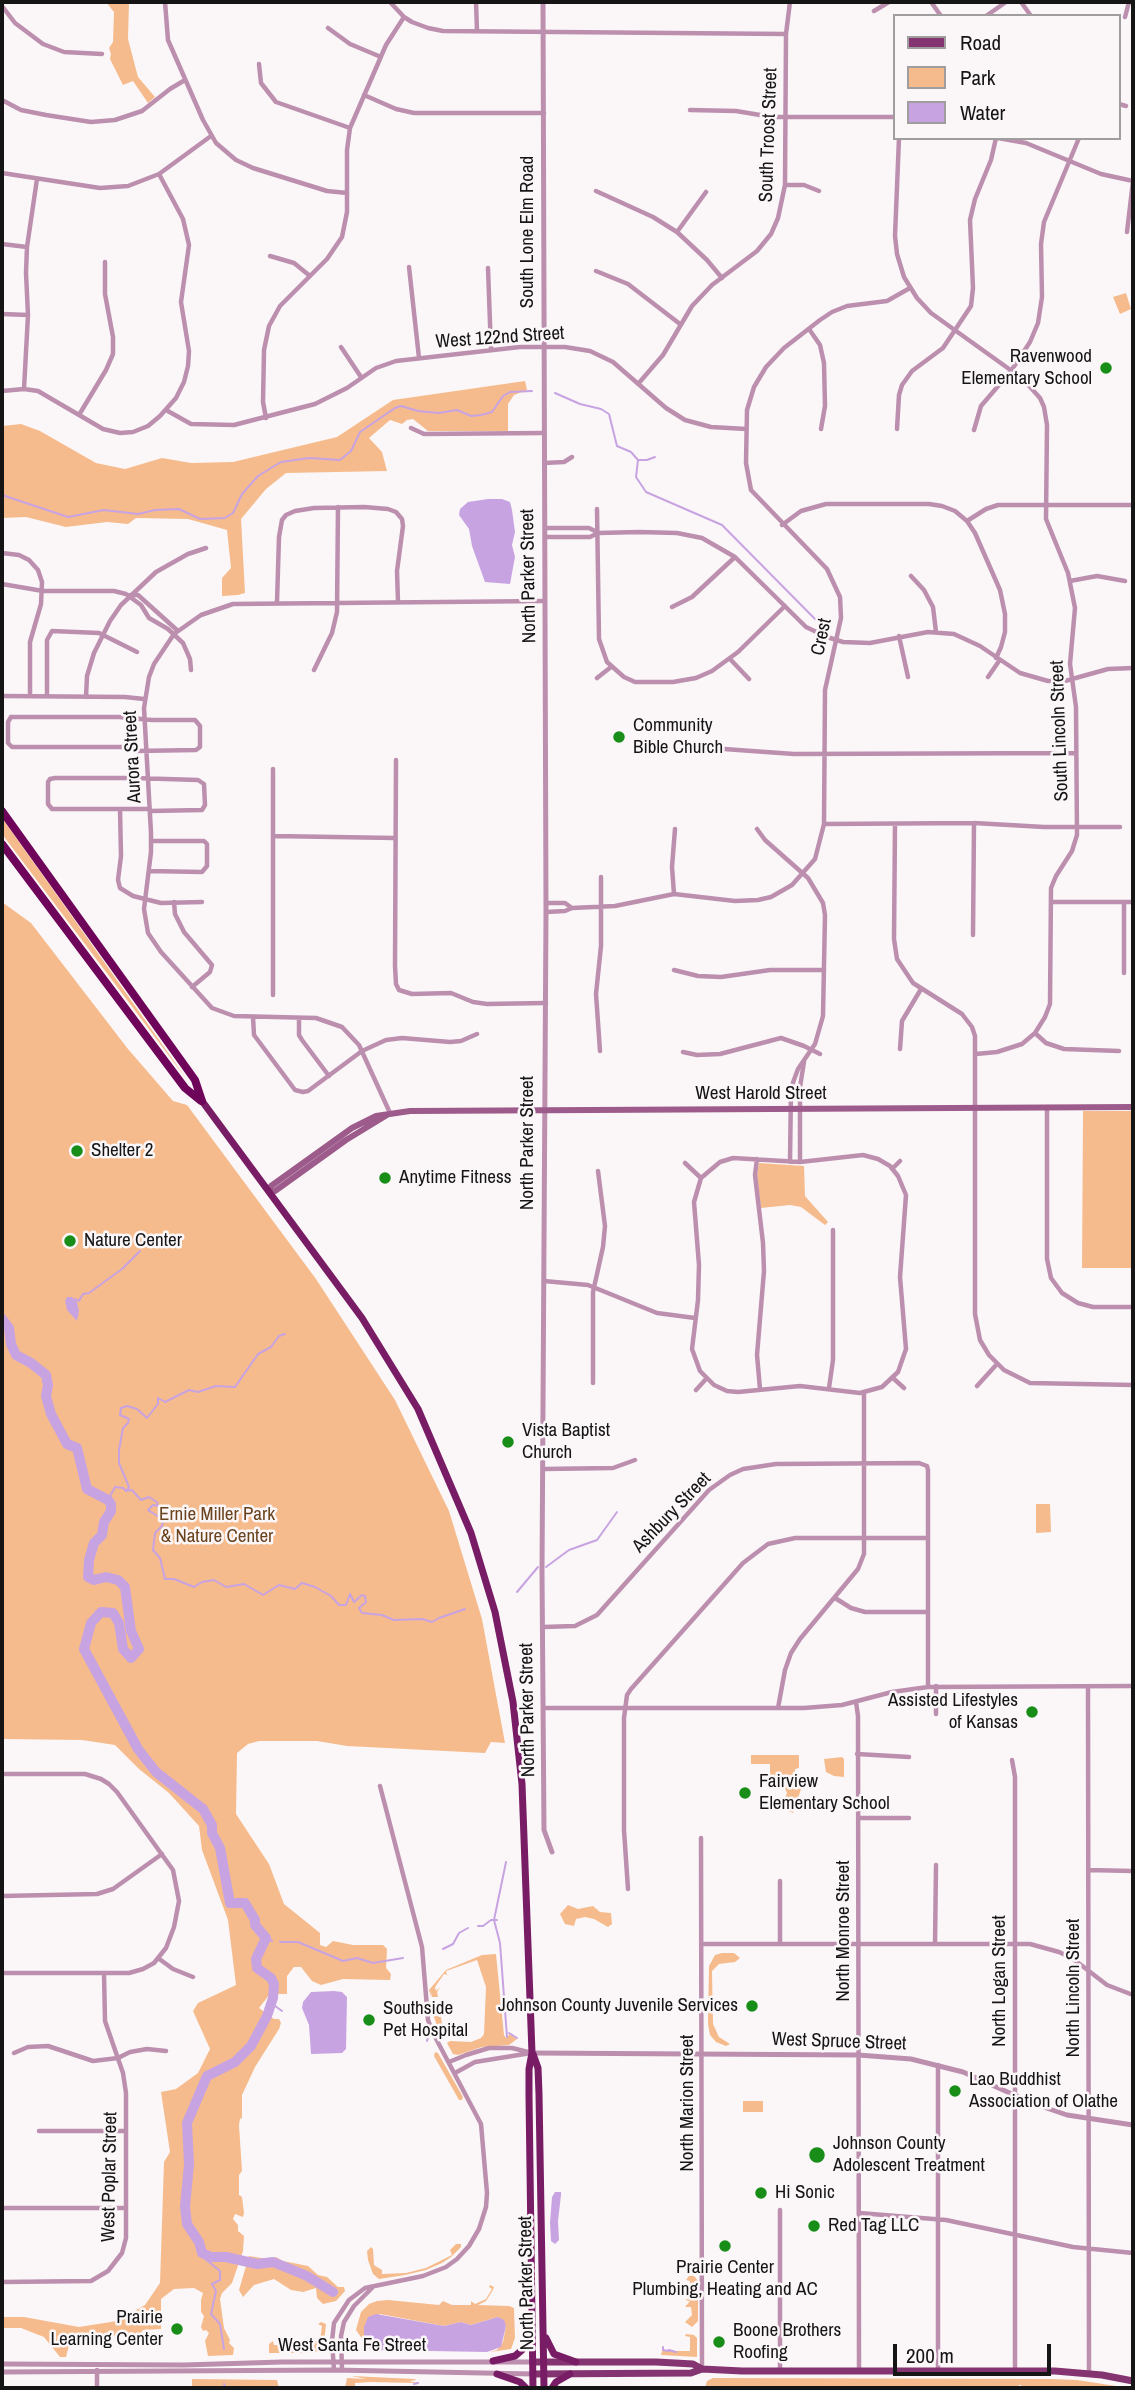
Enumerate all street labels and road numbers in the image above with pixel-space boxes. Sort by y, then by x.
street label: South Troost Street [755,67,783,203]
street label: South Lone Elm Road [517,156,539,308]
street label: West 122nd Street [435,322,565,354]
street label: North Parker Street [516,509,542,643]
street label: Crest [807,616,837,658]
street label: South Lincoln Street [1046,660,1074,802]
street label: Aurora Street [119,710,147,804]
street label: North Parker Street [517,1076,539,1210]
street label: West Harold Street [695,1083,827,1105]
street label: Ashbury Street [628,1468,716,1558]
street label: North Parker Street [515,1643,541,1777]
street label: North Monroe Street [833,1860,855,2002]
street label: North Logan Street [989,1915,1011,2047]
street label: North Lincoln Street [1063,1919,1085,2057]
street label: West Spruce Street [771,2028,907,2056]
street label: North Marion Street [677,2035,699,2171]
street label: West Poplar Street [97,2112,123,2242]
street label: North Parker Street [514,2216,540,2350]
street label: West Santa Fe Street [278,2335,426,2357]

